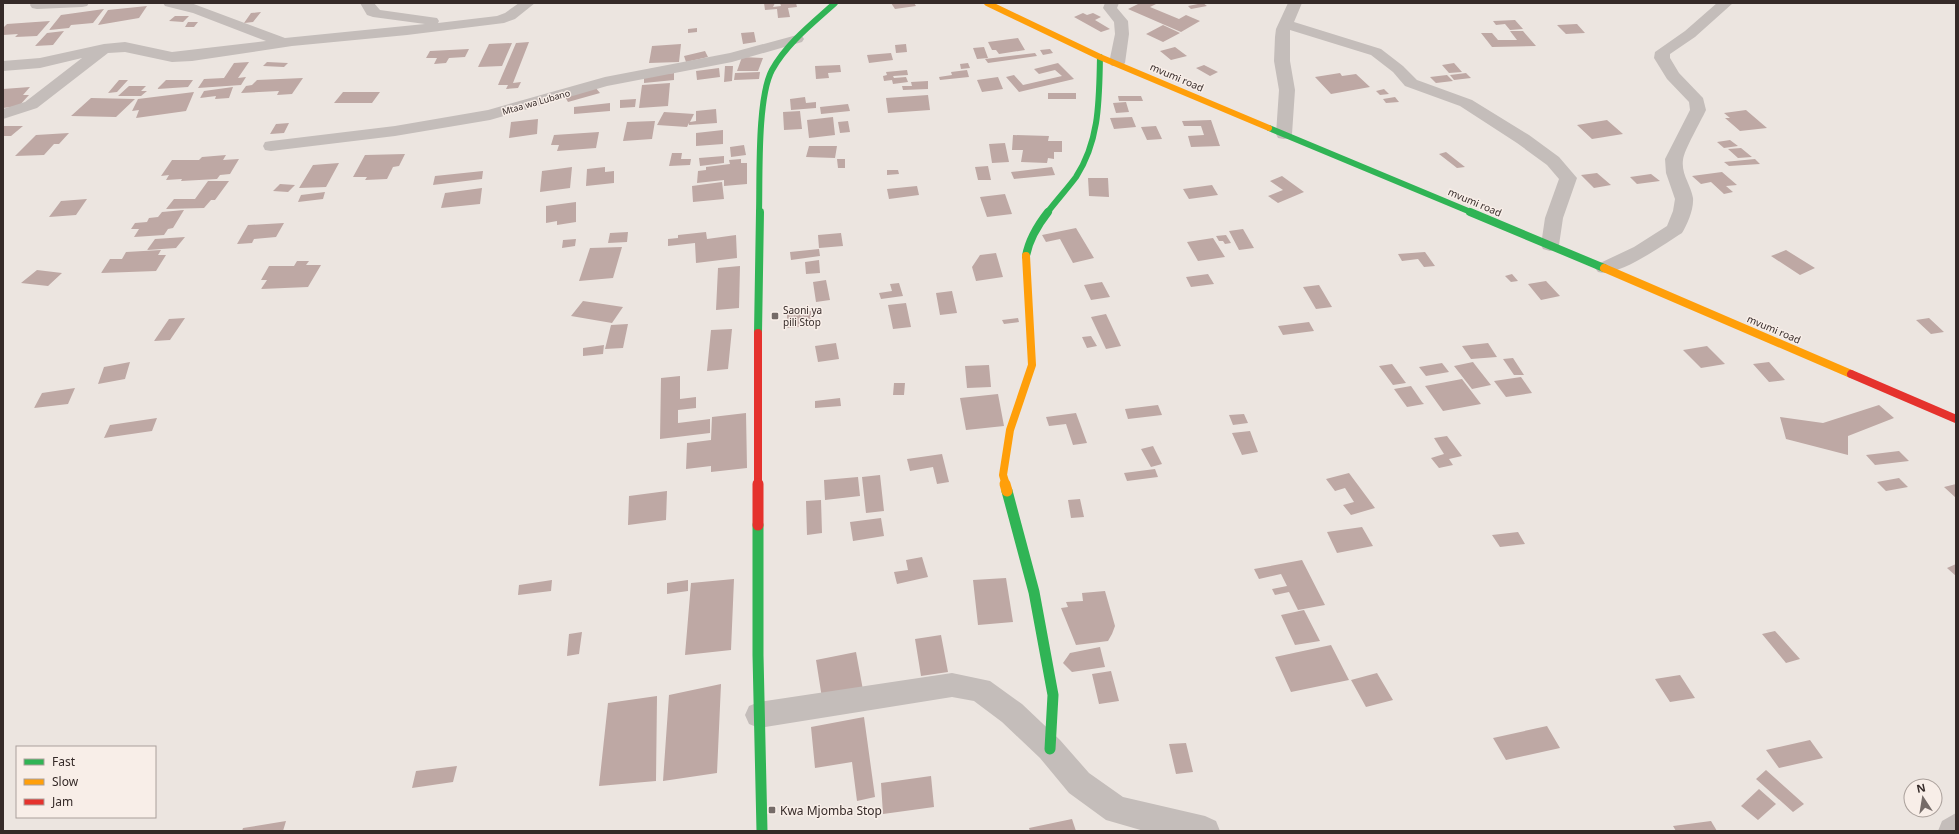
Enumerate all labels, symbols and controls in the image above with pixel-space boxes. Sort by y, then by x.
street label: mvumi road [1148,59,1206,95]
street label: Mtaa wa Lubano [500,86,572,118]
street label: mvumi road [1446,184,1504,220]
place label: Saoni ya pili Stop [783,303,822,329]
marker: Saoni ya pili Stop [770,311,780,321]
street label: mvumi road [1745,311,1803,347]
legend [16,746,156,818]
text: Fast [52,753,76,770]
text: Slow [52,773,79,790]
north arrow [1903,778,1943,818]
text: N [1915,779,1927,796]
text: Jam [51,793,73,810]
place label: Kwa Mjomba Stop [780,802,882,819]
marker: Kwa Mjomba Stop [767,805,777,815]

